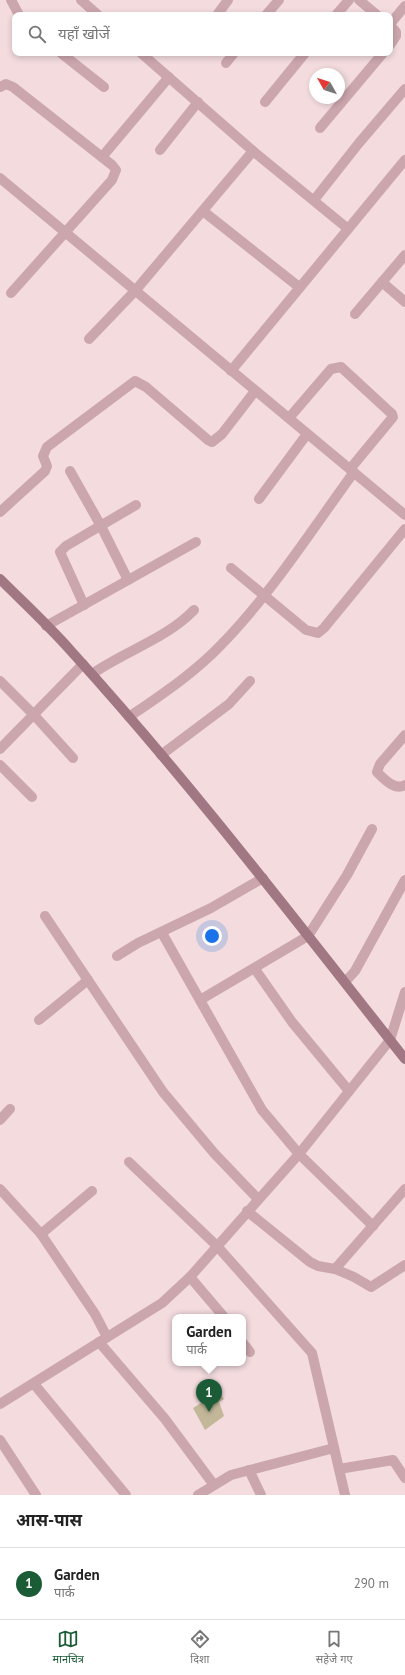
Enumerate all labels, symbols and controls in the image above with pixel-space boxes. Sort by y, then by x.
search box [12,12,393,56]
icon: search [26,23,48,45]
text: यहाँ खोजें [58,24,110,43]
north arrow [309,68,345,104]
your location [202,926,222,946]
popup [172,1314,246,1366]
text: Garden [186,1322,232,1341]
text: पार्क [186,1341,207,1358]
pin: 1 [196,1379,222,1412]
text: आस-पास [16,1509,82,1531]
text: Garden [54,1565,100,1584]
text: 1 [25,1575,33,1592]
text: 290 m [354,1575,389,1592]
text: पार्क [54,1584,75,1601]
tab: मानचित्र [52,1628,84,1667]
tab: दिशा [189,1628,211,1667]
tab: सहेजे गए [316,1628,352,1667]

